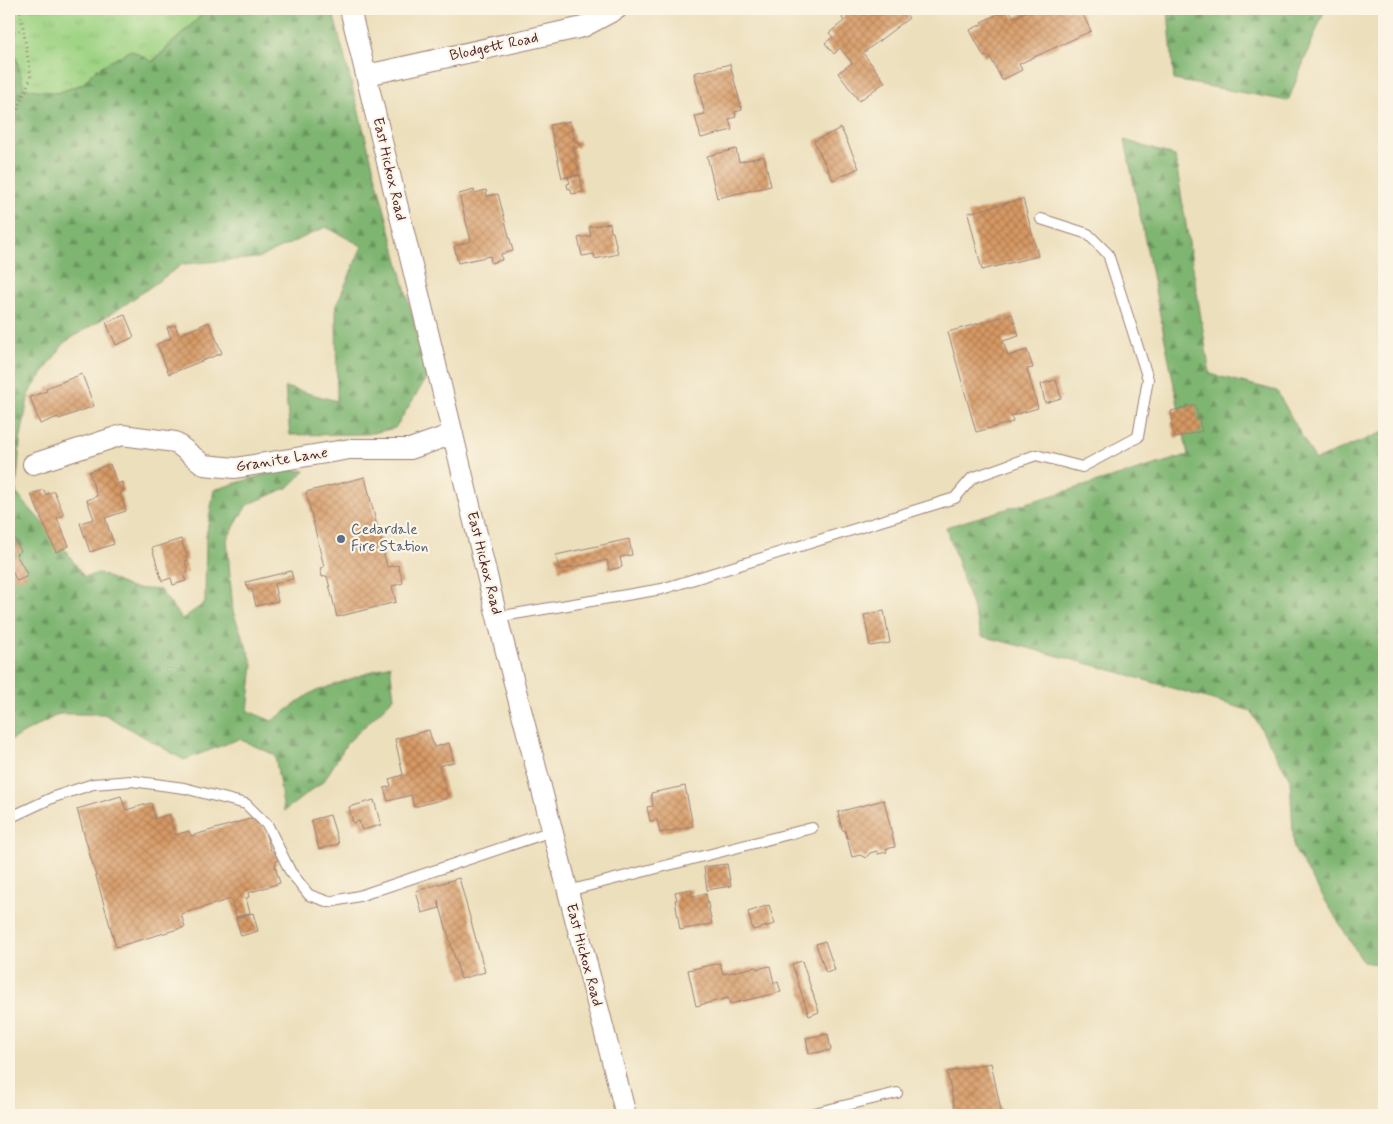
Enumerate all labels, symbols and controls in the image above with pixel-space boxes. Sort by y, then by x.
street label: Blodgett Road [448,28,540,66]
street label: East Hickox Road [367,115,411,223]
street label: Granite Lane [235,443,330,477]
street label: East Hickox Road [462,509,506,617]
place label: Cedardale Fire Station [351,520,428,557]
marker: Cedardale Fire Station [335,533,347,545]
street label: East Hickox Road [561,901,607,1009]

